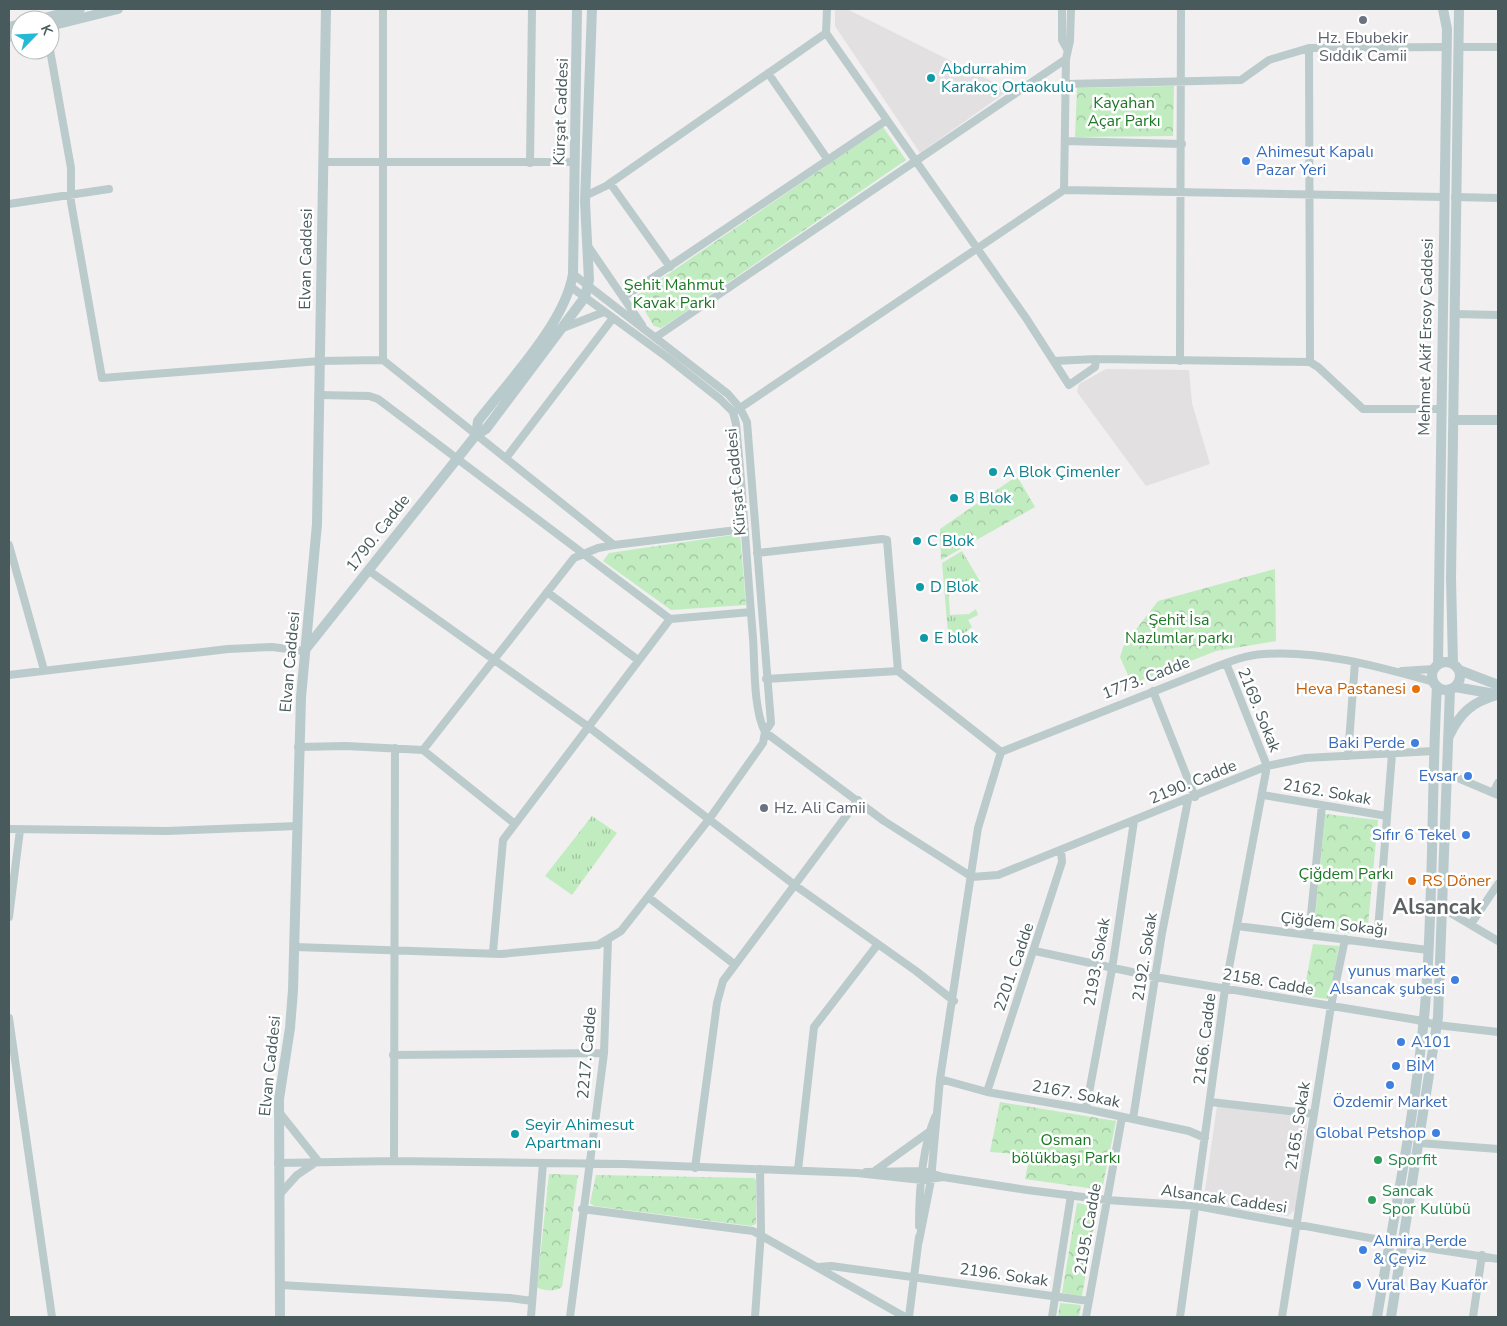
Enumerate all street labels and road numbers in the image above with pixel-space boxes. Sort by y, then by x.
street label: Kürşat Caddesi [548,58,574,166]
street label: Elvan Caddesi [294,208,318,310]
street label: Mehmet Akif Ersoy Caddesi [1413,238,1439,436]
street label: Kürşat Caddesi [720,427,752,537]
street label: 1790. Cadde [341,490,415,576]
street label: Elvan Caddesi [275,611,305,713]
street label: 1773. Cadde [1099,651,1193,705]
street label: 2169. Sokak [1232,664,1286,756]
street label: 2190. Cadde [1146,755,1240,809]
street label: 2162. Sokak [1281,773,1374,811]
street label: Çiğdem Sokağı [1279,907,1389,941]
street label: 2192. Sokak [1127,910,1163,1003]
street label: 2193. Sokak [1078,915,1116,1008]
street label: 2201. Cadde [989,920,1039,1014]
street label: 2158. Cadde [1221,963,1315,1001]
street label: 2166. Cadde [1188,992,1222,1086]
street label: 2217. Cadde [572,1006,602,1100]
street label: Elvan Caddesi [254,1015,286,1117]
street label: 2167. Sokak [1030,1075,1123,1114]
street label: 2165. Sokak [1280,1079,1316,1172]
street label: Alsancak Caddesi [1160,1179,1288,1219]
street label: 2195. Cadde [1069,1182,1107,1276]
street label: 2196. Sokak [958,1258,1051,1292]

